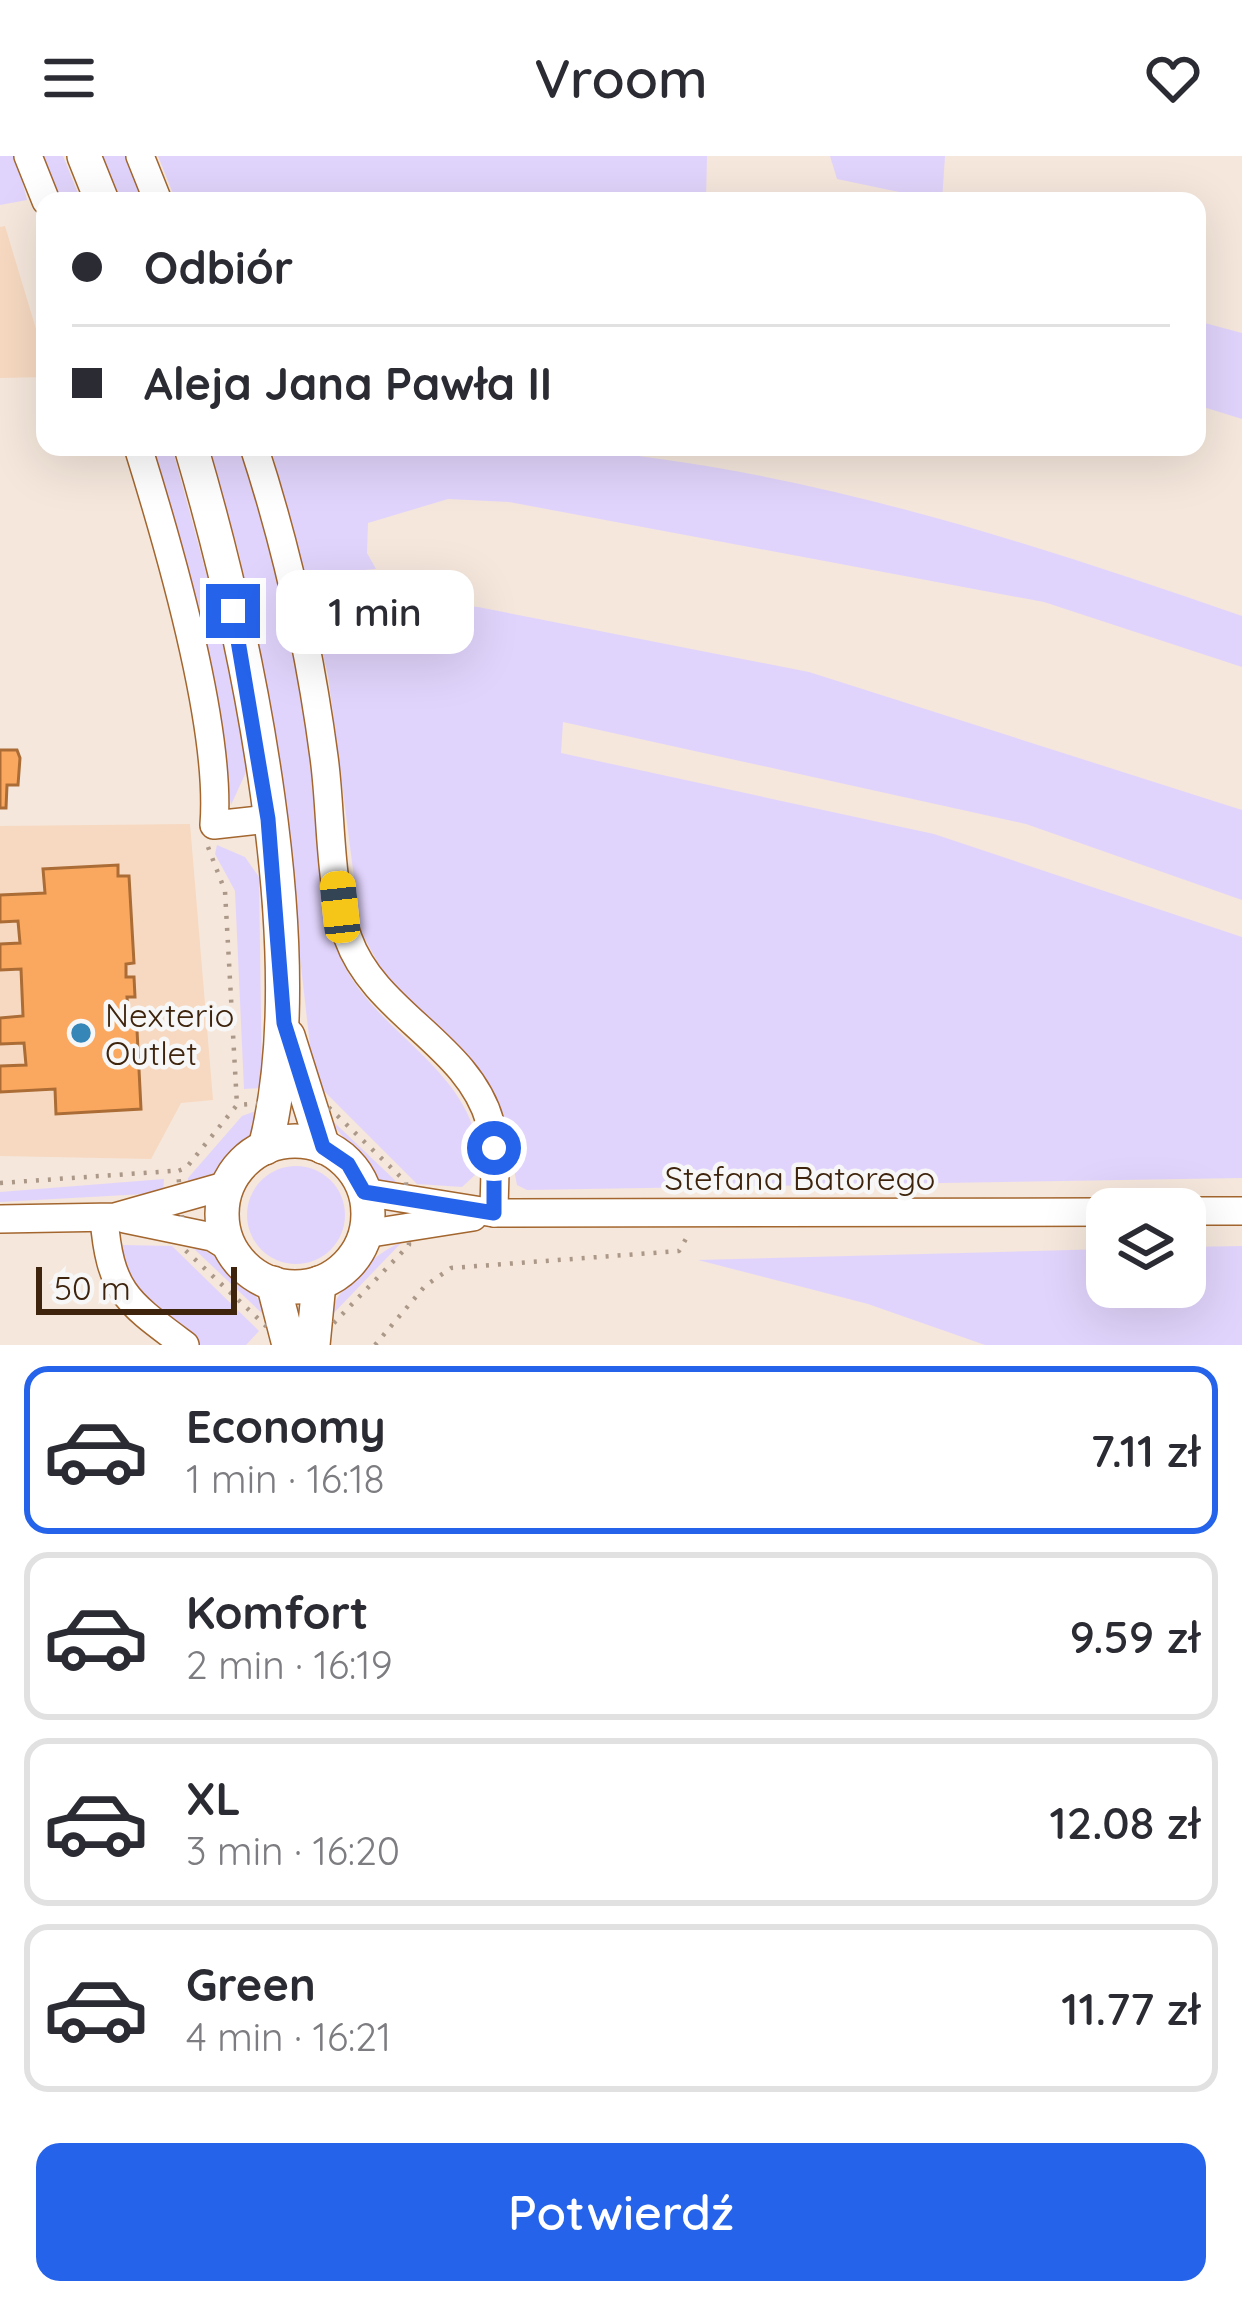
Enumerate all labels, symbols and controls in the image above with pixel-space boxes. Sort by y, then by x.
text: Vroom [534,44,708,112]
icon: menu [36,45,102,111]
icon: heart [1140,45,1206,111]
text: Odbiór [144,239,293,295]
text: Aleja Jana Pawła II [144,355,552,411]
callout: 1 min [275,569,473,653]
route end [206,584,260,638]
text: 1 min [328,587,422,636]
car [318,869,362,945]
place label: Nexterio Outlet [105,994,234,1073]
marker: Nexterio Outlet [68,1020,94,1046]
route start [467,1121,521,1175]
street label: Stefana Batorego [665,1157,935,1198]
map controls [1086,1188,1206,1308]
button: layers [1086,1188,1206,1308]
scale bar [36,1261,237,1314]
text: 50 m [54,1267,131,1308]
icon: car [42,1396,150,1504]
text: Economy [186,1398,386,1454]
text: 7.11 zł [1091,1422,1200,1478]
text: 1 min · 16:18 [186,1454,385,1503]
icon: car [42,1582,150,1690]
text: Komfort [186,1584,368,1640]
text: 9.59 zł [1070,1608,1200,1664]
text: 2 min · 16:19 [186,1640,393,1689]
icon: car [42,1768,150,1876]
text: XL [186,1770,241,1826]
text: 12.08 zł [1050,1794,1200,1850]
text: 3 min · 16:20 [186,1826,400,1875]
icon: car [42,1954,150,2062]
text: Green [186,1956,316,2012]
text: 11.77 zł [1061,1980,1200,2036]
text: 4 min · 16:21 [186,2012,391,2061]
button: Potwierdź [36,2143,1206,2281]

